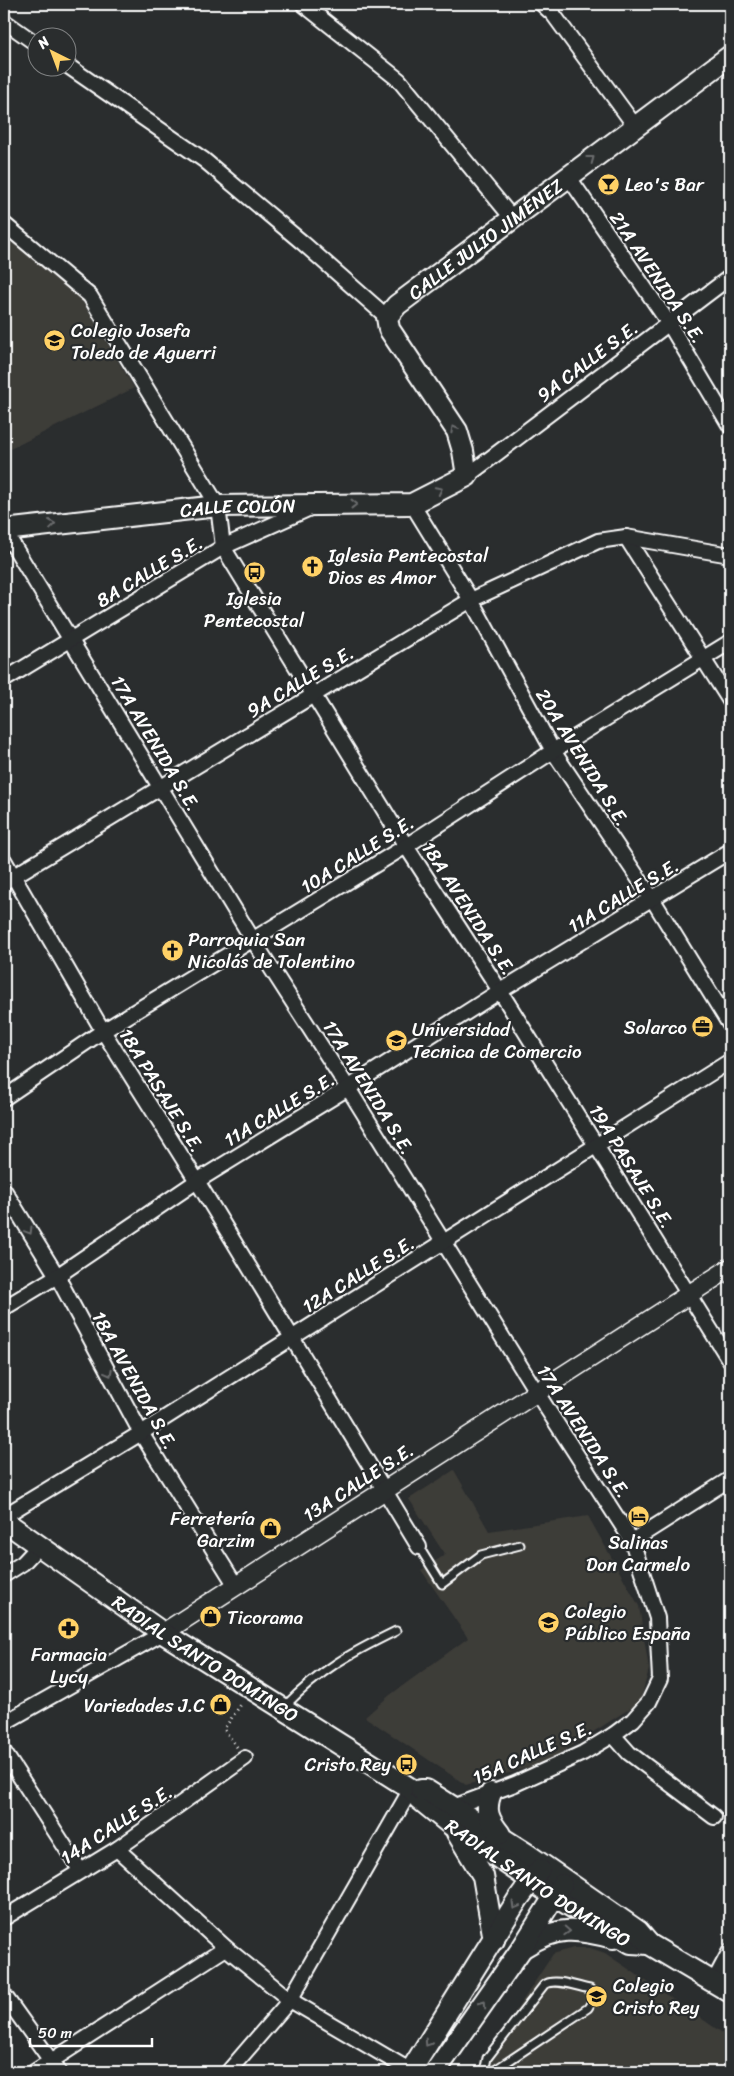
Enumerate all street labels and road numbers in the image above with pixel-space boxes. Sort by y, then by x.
street label: CALLE JULIO JIMÉNEZ [401,170,571,309]
street label: 21A AVENIDA S.E. [601,204,714,350]
street label: 9A CALLE S.E. [529,312,645,411]
street label: CALLE COLÓN [178,489,296,527]
street label: 8A CALLE S.E. [89,526,209,616]
street label: 9A CALLE S.E. [240,636,360,727]
street label: 17A AVENIDA S.E. [102,669,209,818]
street label: 20A AVENIDA S.E. [527,682,638,833]
street label: 10A CALLE S.E. [294,806,421,903]
street label: 18A AVENIDA S.E. [413,834,525,982]
street label: 11A CALLE S.E. [561,849,685,942]
street label: 17A AVENIDA S.E. [314,1013,423,1161]
street label: 18A PASAJE S.E. [110,1021,213,1159]
street label: 11A CALLE S.E. [217,1063,341,1156]
street label: 19A PASAJE S.E. [580,1097,683,1235]
street label: 12A CALLE S.E. [295,1227,421,1322]
street label: 18A AVENIDA S.E. [83,1305,186,1456]
street label: 17A AVENIDA S.E. [528,1358,639,1505]
street label: 13A CALLE S.E. [296,1434,421,1531]
street label: RADIAL SANTO DOMINGO [105,1586,305,1731]
street label: 15A CALLE S.E. [467,1711,598,1794]
street label: 14A CALLE S.E. [53,1776,179,1873]
street label: RADIAL SANTO DOMINGO [438,1810,637,1956]

